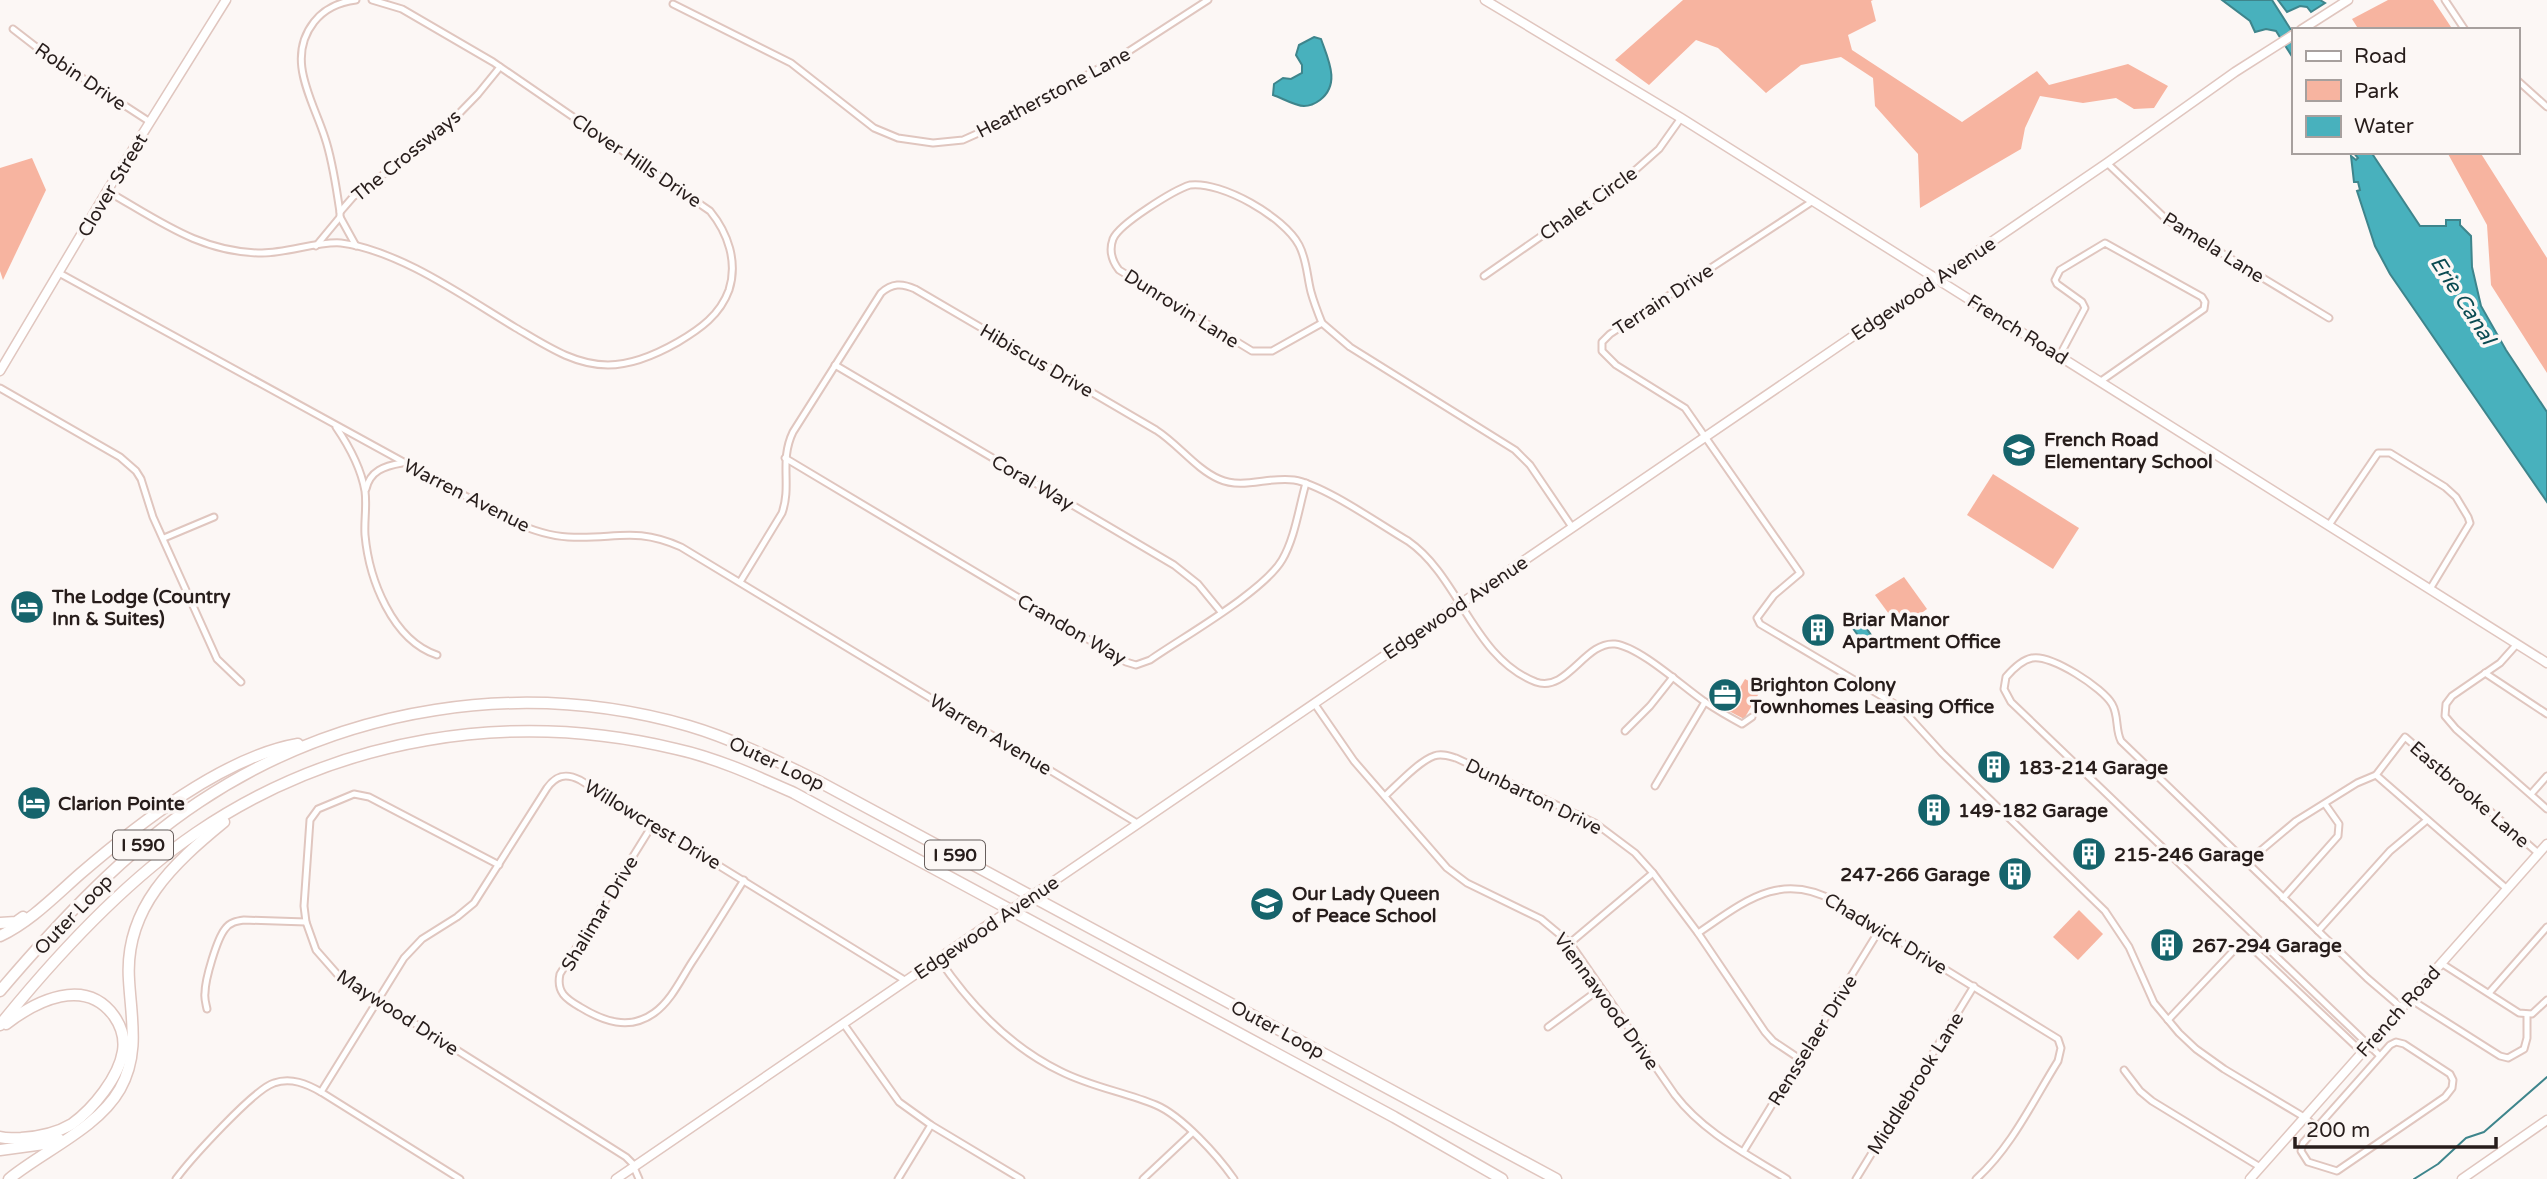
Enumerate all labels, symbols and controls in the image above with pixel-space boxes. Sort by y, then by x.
legend [2292,28,2519,154]
street label: Robin Drive [31,38,130,115]
street label: Heatherstone Lane [973,43,1134,143]
text: Road [2354,44,2407,69]
text: Park [2354,79,2399,104]
street label: The Crossways [348,105,465,206]
street label: Clover Hills Drive [568,109,705,212]
text: Water [2354,114,2414,139]
street label: Clover Street [73,130,152,241]
street label: Chalet Circle [1536,162,1641,245]
street label: Pamela Lane [2159,208,2268,288]
street label: Edgewood Avenue [1847,232,2000,345]
water label: Erie Canal [2425,251,2502,351]
street label: Terrain Drive [1610,259,1718,340]
street label: Dunrovin Lane [1120,265,1243,353]
street label: French Road [1963,290,2072,370]
street label: Hibiscus Drive [976,320,1097,402]
place label: French Road Elementary School [2044,429,2213,474]
school or university icon: French Road Elementary School [2000,431,2038,469]
street label: Coral Way [987,451,1078,515]
street label: Warren Avenue [400,455,533,537]
street label: Edgewood Avenue [1379,551,1532,664]
place label: The Lodge (Country Inn & Suites) [51,586,231,630]
hotel icon: The Lodge (Country Inn & Suites) [8,588,46,626]
street label: Crandon Way [1013,590,1130,670]
place label: Briar Manor Apartment Office [1842,609,2001,654]
building icon: Briar Manor Apartment Office [1799,611,1837,649]
place label: Brighton Colony Townhomes Leasing Office [1749,674,1995,719]
office icon: Brighton Colony Townhomes Leasing Office [1706,676,1744,714]
street label: Warren Avenue [925,690,1056,780]
street label: Outer Loop [725,732,828,796]
street label: Eastbrooke Lane [2405,737,2533,853]
building icon: 183-214 Garage [1975,748,2013,786]
street label: Dunbarton Drive [1462,754,1605,839]
place label: 183-214 Garage [2018,757,2168,780]
street label: Willowcrest Drive [580,775,725,874]
hotel icon: Clarion Pointe [15,784,53,822]
building icon: 149-182 Garage [1915,791,1953,829]
place label: Clarion Pointe [58,793,185,815]
place label: 149-182 Garage [1958,800,2108,823]
road number: I 590 [113,830,173,860]
building icon: 215-246 Garage [2070,835,2108,873]
road number: I 590 [925,840,985,870]
place label: 215-246 Garage [2114,844,2264,867]
street label: Shalimar Drive [557,852,643,975]
building icon: 247-266 Garage [1996,855,2034,893]
place label: 247-266 Garage [1840,864,1990,887]
street label: Outer Loop [30,870,117,959]
street label: Edgewood Avenue [910,871,1063,984]
place label: Our Lady Queen of Peace School [1292,883,1440,927]
school or university icon: Our Lady Queen of Peace School [1248,885,1286,923]
street label: Chadwick Drive [1820,889,1951,979]
building icon: 267-294 Garage [2148,926,2186,964]
street label: Viennawood Drive [1549,929,1663,1074]
place label: 267-294 Garage [2192,935,2342,958]
street label: French Road [2352,962,2445,1062]
street label: Maywood Drive [332,965,462,1060]
street label: Rensselaer Drive [1764,971,1862,1110]
street label: Outer Loop [1227,996,1328,1064]
street label: Middlebrook Lane [1863,1008,1969,1159]
scale bar [2295,1106,2496,1150]
text: 200 m [2306,1118,2370,1143]

